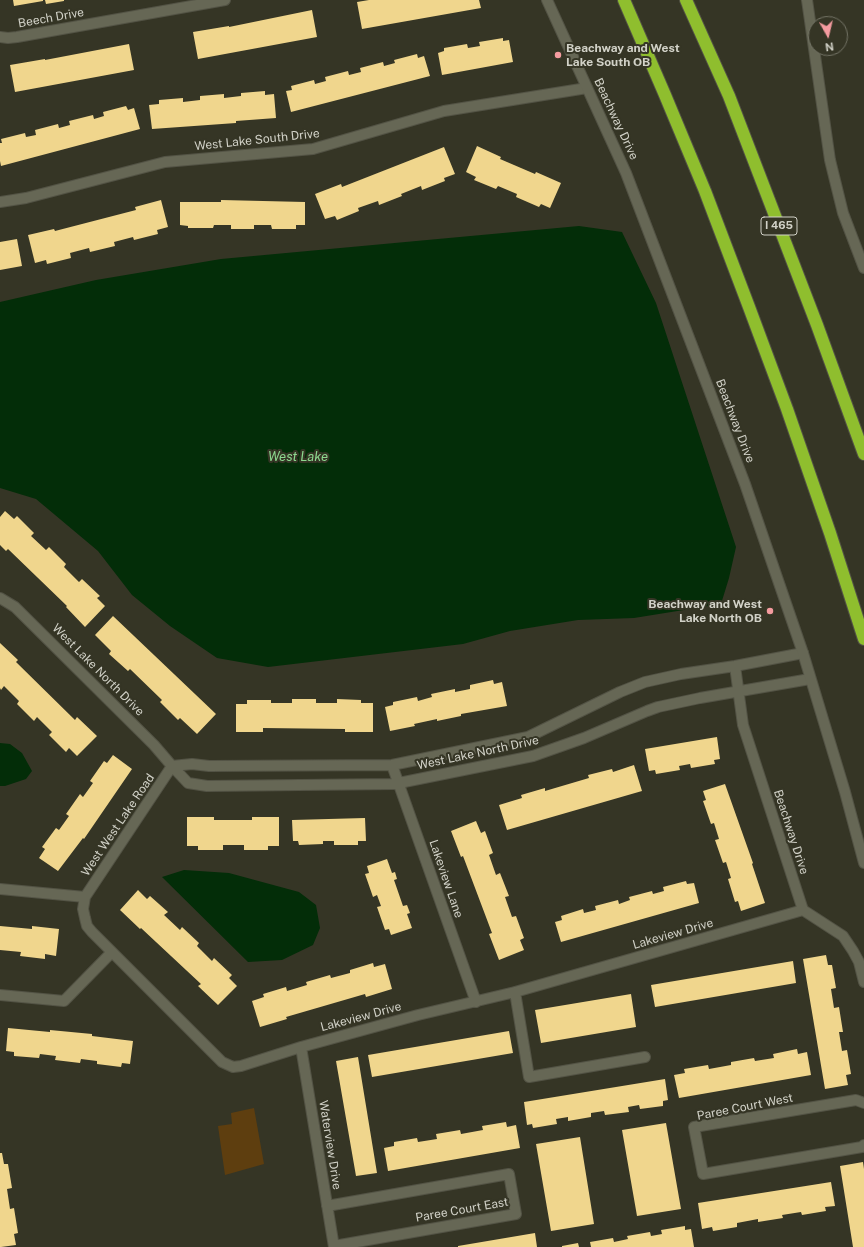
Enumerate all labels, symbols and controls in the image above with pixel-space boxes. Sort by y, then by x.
street label: Beech Drive [17,5,85,31]
north arrow [808,16,848,56]
text: N [824,40,835,53]
place label: Beachway and West Lake South OB [566,41,680,69]
marker: Beachway and West Lake South OB [553,50,563,60]
street label: Beachway Drive [591,76,641,162]
street label: West Lake South Drive [194,126,320,154]
road number: I 465 [761,217,797,235]
street label: Beachway Drive [712,377,758,465]
water label: West Lake [268,449,328,465]
place label: Beachway and West Lake North OB [648,597,762,625]
marker: Beachway and West Lake North OB [765,606,775,616]
street label: West Lake North Drive [49,621,147,719]
street label: West Lake North Drive [416,733,540,773]
street label: West West Lake Road [78,771,158,879]
street label: Beachway Drive [771,788,811,876]
street label: Lakeview Lane [426,838,466,920]
street label: Lakeview Drive [631,916,715,952]
street label: Lakeview Drive [319,999,403,1035]
street label: Paree Court West [696,1091,794,1123]
street label: Waterview Drive [316,1099,344,1191]
street label: Paree Court East [414,1195,510,1225]

